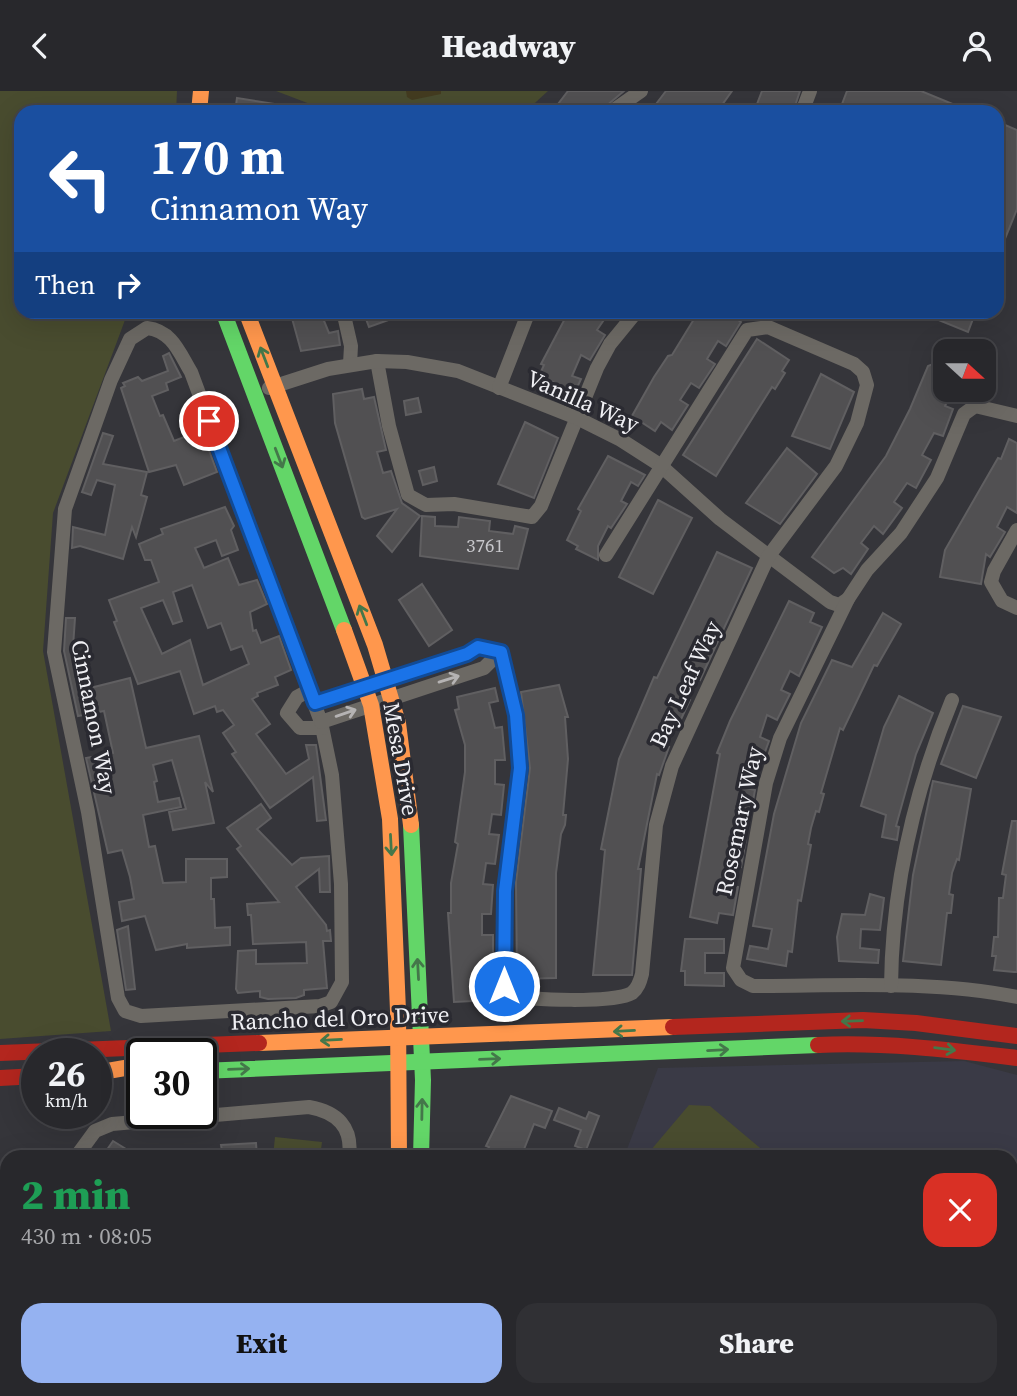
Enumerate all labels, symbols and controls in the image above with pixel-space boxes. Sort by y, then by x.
text: Headway [441,24,576,68]
icon: back [21,27,59,65]
icon: person [958,27,996,65]
text: 170 m [150,123,285,190]
icon: left [35,133,126,224]
text: Cinnamon Way [150,187,368,231]
icon: right [109,266,147,304]
text: Then [35,267,95,303]
north arrow [933,339,996,403]
map controls [933,339,996,402]
one-way arrow [256,347,269,369]
street label: Vanilla Way [522,362,644,440]
pin [179,391,239,451]
icon: arrive [190,402,228,440]
one-way arrow [274,446,287,468]
house number: 3761 [466,532,504,558]
one-way arrow [356,605,369,627]
street label: Bay Leaf Way [642,615,728,753]
street label: Cinnamon Way [63,637,125,797]
one-way arrow [438,672,460,684]
street label: Mesa Drive [375,700,427,818]
one-way arrow [334,706,356,718]
street label: Rosemary Way [708,743,770,898]
one-way arrow [385,833,398,856]
position arrow [467,949,541,1023]
one-way arrow [411,958,424,981]
street label: Rancho del Oro Drive [230,998,450,1038]
one-way arrow [841,1014,864,1027]
one-way arrow [613,1025,636,1038]
one-way arrow [320,1034,343,1047]
speed limit sign: 30 [126,1038,217,1129]
one-way arrow [933,1042,956,1055]
one-way arrow [706,1044,729,1057]
text: 26 [48,1050,85,1098]
one-way arrow [478,1053,501,1066]
one-way arrow [227,1063,250,1076]
text: km/h [45,1088,88,1113]
one-way arrow [416,1098,429,1121]
text: 2 min [21,1165,131,1223]
button: close [923,1173,997,1247]
text: 430 m · 08:05 [21,1220,152,1252]
button: Exit [21,1303,502,1383]
button: Share [516,1303,997,1383]

